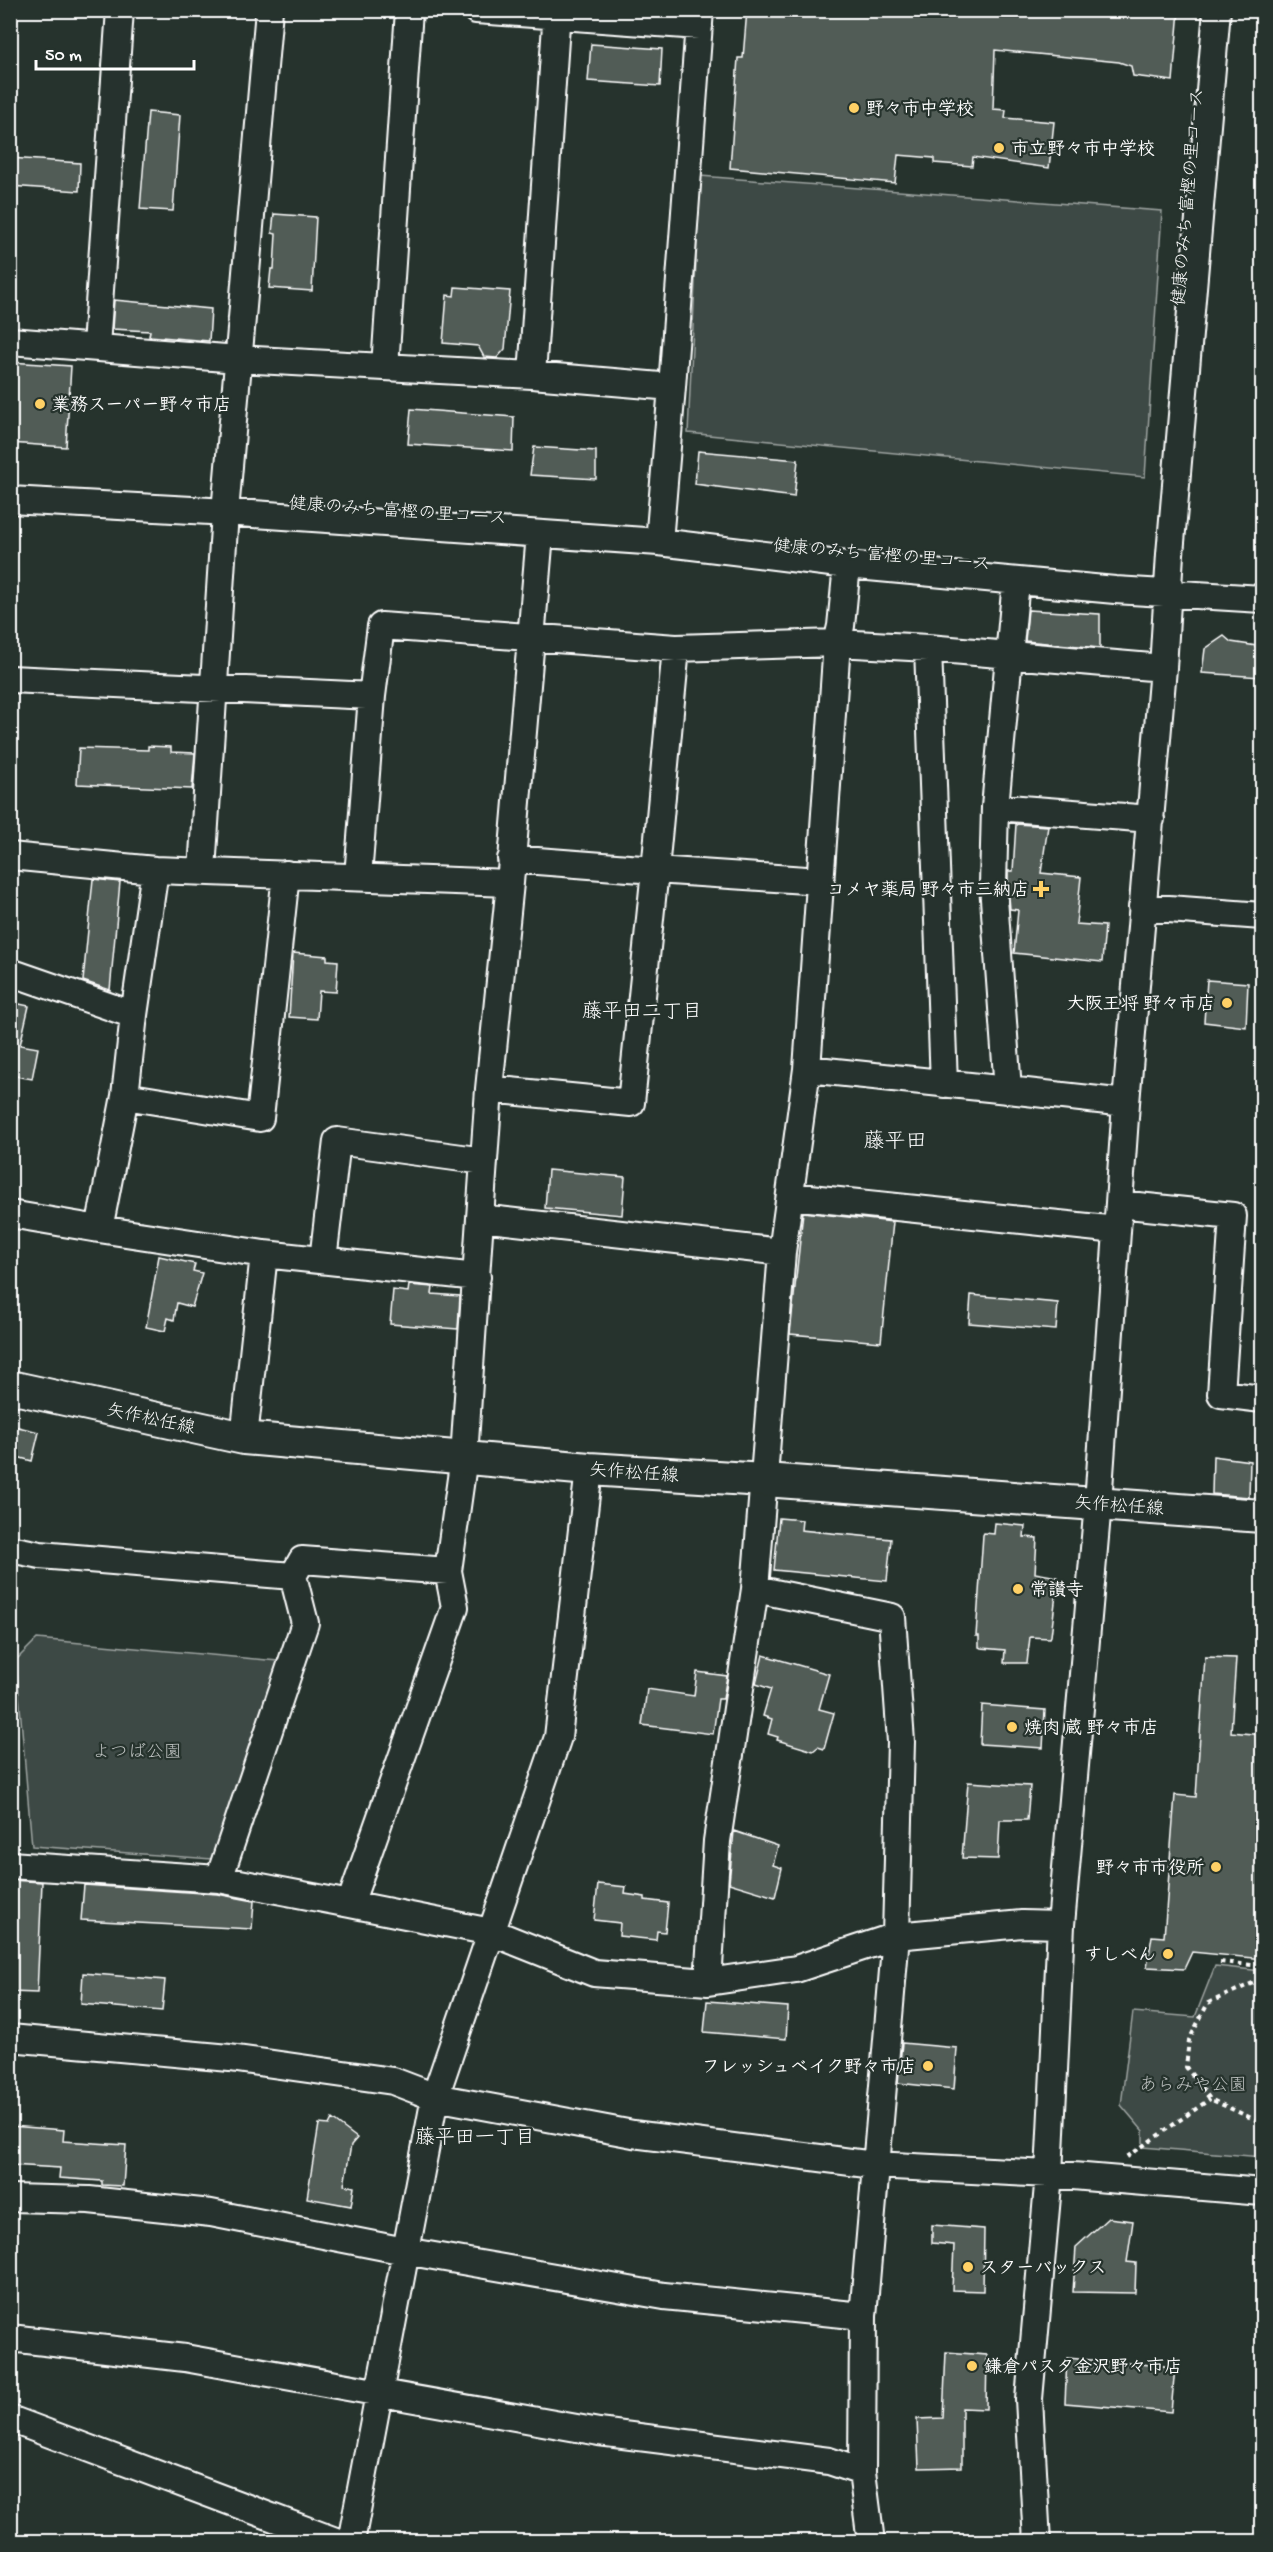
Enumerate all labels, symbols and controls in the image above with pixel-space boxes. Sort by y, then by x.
scale bar [36,33,194,71]
text: 50 m [45,46,82,67]
street label: 健康のみち 富樫の里コース [1169,87,1209,307]
place label: 野々市中学校 [866,99,974,121]
marker: 野々市中学校 [847,101,861,115]
place label: 市立野々市中学校 [1011,139,1155,161]
marker: 市立野々市中学校 [992,141,1006,155]
place label: 業務スーパー野々市店 [52,395,231,417]
marker: 業務スーパー野々市店 [33,397,47,411]
street label: 健康のみち 富樫の里コース [288,493,508,531]
street label: 健康のみち 富樫の里コース [772,536,992,576]
place label: コメヤ薬局 野々市三納店 [827,880,1029,902]
marker: コメヤ薬局 野々市三納店 [1034,882,1048,896]
place label: 大阪王将 野々市店 [1067,994,1215,1016]
marker: 大阪王将 野々市店 [1220,996,1234,1010]
district label: 藤平田二丁目 [582,1000,702,1025]
district label: 藤平田 [864,1129,927,1156]
street label: 矢作松任線 [104,1400,197,1440]
street label: 矢作松任線 [588,1460,680,1488]
street label: 矢作松任線 [1073,1493,1165,1521]
place label: 常讃寺 [1030,1580,1084,1602]
marker: 常讃寺 [1011,1582,1025,1596]
place label: 焼肉 蔵 野々市店 [1024,1718,1159,1740]
marker: 焼肉 蔵 野々市店 [1005,1720,1019,1734]
park label: よつば公園 [92,1742,182,1764]
place label: 野々市市役所 [1096,1858,1204,1880]
marker: 野々市市役所 [1209,1860,1223,1874]
place label: すしべん [1084,1946,1156,1967]
marker: すしべん [1161,1947,1175,1961]
place label: フレッシュベイク野々市店 [702,2057,916,2079]
marker: フレッシュベイク野々市店 [921,2059,935,2073]
park label: あらみや公園 [1139,2075,1247,2097]
district label: 藤平田一丁目 [415,2126,535,2151]
place label: スターバックス [980,2259,1106,2280]
marker: スターバックス [961,2260,975,2274]
place label: 鎌倉パスタ金沢野々市店 [984,2357,1182,2379]
marker: 鎌倉パスタ金沢野々市店 [965,2359,979,2373]

